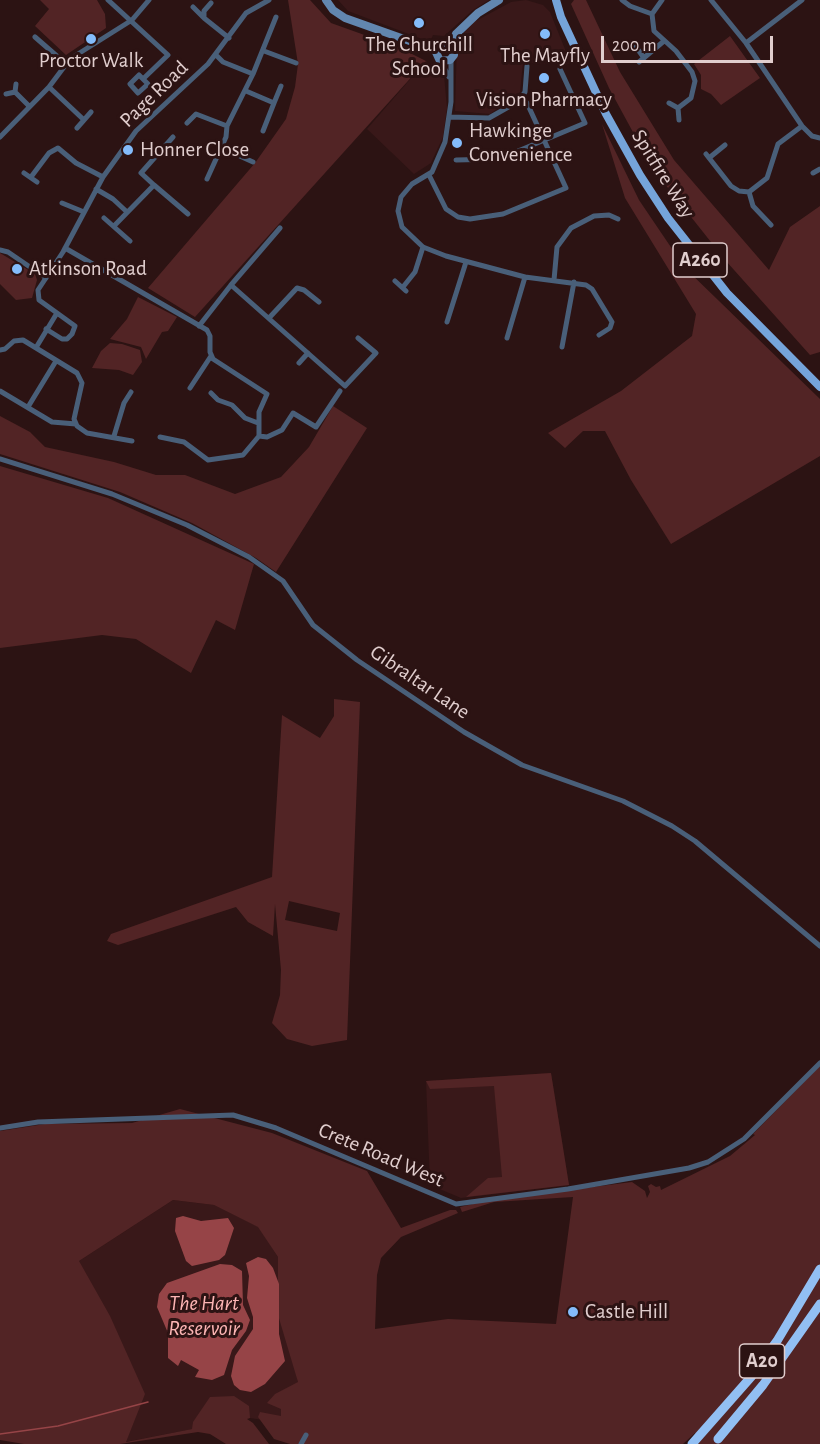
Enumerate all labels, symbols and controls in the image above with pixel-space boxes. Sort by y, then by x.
marker: The Churchill School [412,16,426,30]
scale bar [604,24,776,62]
marker: The Mayfly [538,27,552,41]
marker: Proctor Walk [84,32,98,46]
place label: The Churchill School [365,32,473,82]
text: 200 m [612,37,657,55]
place label: The Mayfly [500,43,590,69]
place label: Proctor Walk [39,48,143,74]
street label: Page Road [115,55,193,133]
marker: Vision Pharmacy [537,71,551,85]
place label: Vision Pharmacy [476,87,612,113]
place label: Hawkinge Convenience [469,118,573,168]
street label: Spitfire Way [626,125,700,223]
marker: Hawkinge Convenience [450,136,464,150]
place label: Honner Close [140,137,249,163]
marker: Honner Close [121,143,135,157]
road number: A260 [673,243,727,277]
place label: Atkinson Road [29,256,147,282]
marker: Atkinson Road [10,262,24,276]
street label: Gibraltar Lane [365,639,475,725]
street label: Crete Road West [315,1117,447,1193]
water label: The Hart Reservoir [168,1290,240,1342]
place label: Castle Hill [585,1299,668,1325]
marker: Castle Hill [566,1305,580,1319]
road number: A20 [740,1344,784,1378]

